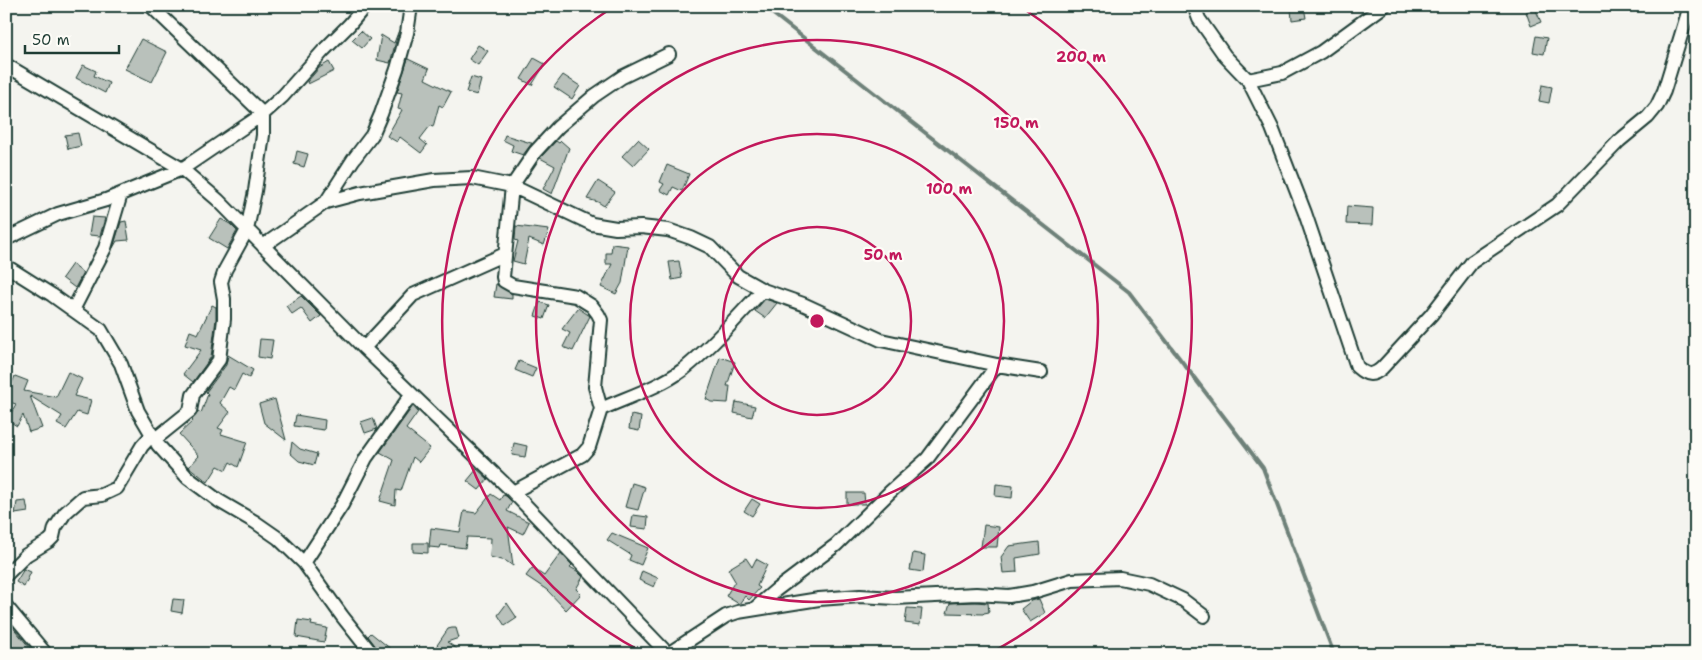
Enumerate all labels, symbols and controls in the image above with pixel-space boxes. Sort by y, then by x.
scale bar [25,22,119,54]
text: 50 m [32,30,70,50]
text: 200 m [1056,47,1106,67]
text: 150 m [993,113,1039,133]
text: 100 m [926,179,972,199]
text: 50 m [864,245,903,265]
centre of rings [808,312,826,330]

